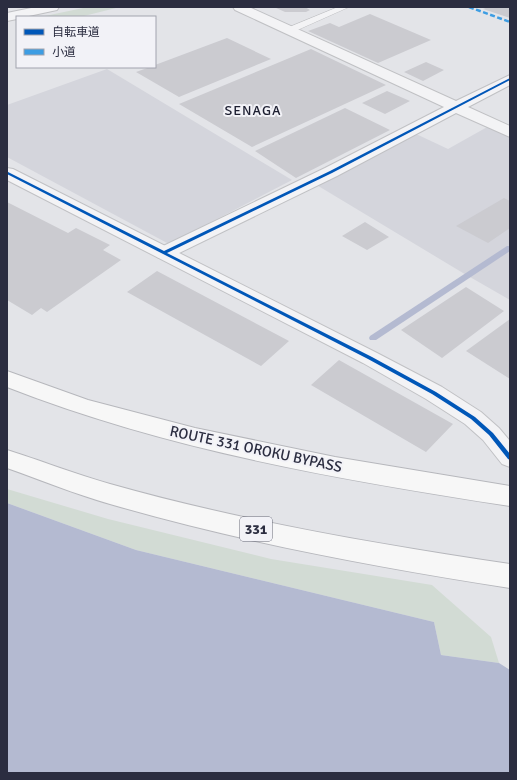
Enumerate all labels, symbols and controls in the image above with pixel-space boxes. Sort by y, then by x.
legend [16,16,156,68]
text: 自転車道 [52,25,100,40]
text: 小道 [52,45,76,60]
district label: SENAGA [224,102,282,119]
street label: ROUTE 331 OROKU BYPASS [168,422,344,476]
road number: 331 [240,517,272,541]

